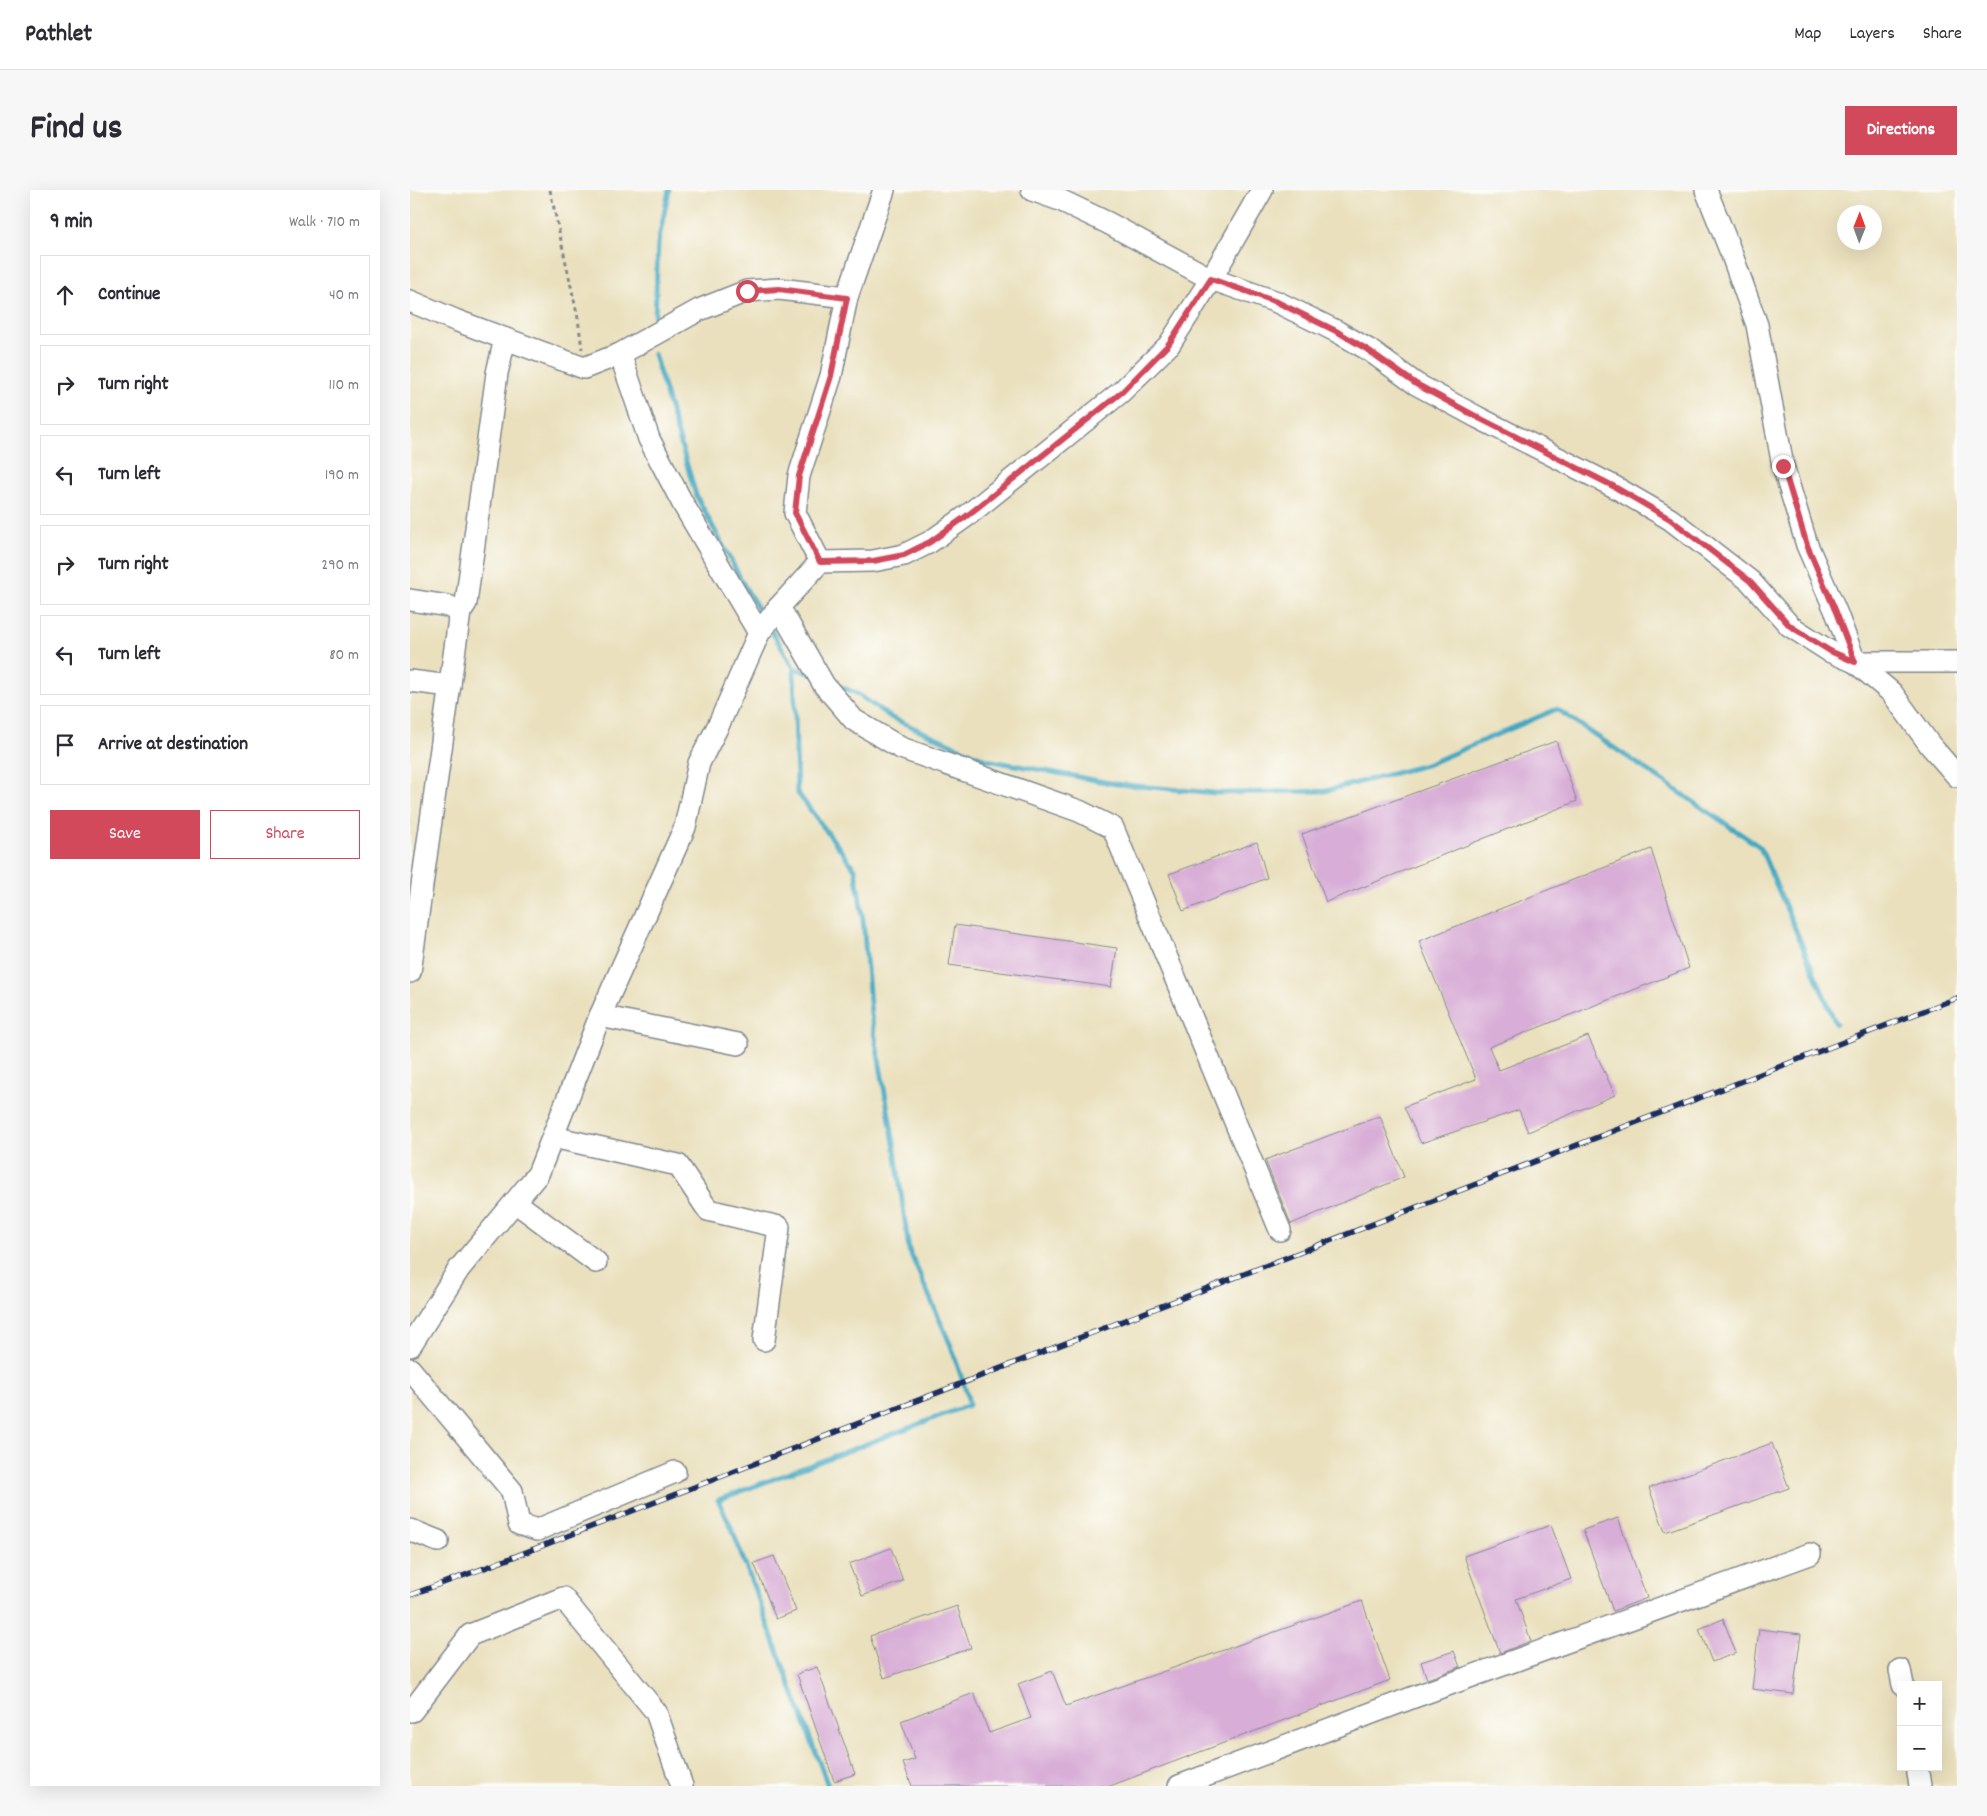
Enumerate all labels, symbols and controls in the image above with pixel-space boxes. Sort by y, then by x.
text: Pathlet [25,18,92,52]
text: Map [1794,22,1821,47]
text: Layers [1849,22,1895,47]
text: Share [1923,22,1962,47]
text: Find us [30,105,122,155]
button: Directions [1845,106,1957,155]
north arrow [1837,205,1882,250]
text: 9 min [50,208,92,238]
text: Walk · 710 m [289,211,360,234]
route start [736,280,759,303]
icon: ahead [51,281,79,309]
text: Continue [98,282,160,309]
text: 40 m [329,284,359,307]
icon: right [51,371,79,399]
text: Turn right [98,372,169,399]
text: 110 m [329,374,359,397]
route end [1772,455,1795,478]
icon: left [51,461,79,489]
text: Turn left [98,462,161,489]
text: 190 m [325,464,359,487]
icon: right [51,551,79,579]
text: Turn right [98,552,169,579]
text: 290 m [321,554,359,577]
icon: left [51,641,79,669]
text: Turn left [98,642,161,669]
text: 80 m [329,644,359,667]
icon: arrive [51,731,79,759]
text: Arrive at destination [98,732,248,759]
button: Save [50,810,200,859]
button: Share [210,810,360,859]
map controls [1897,1681,1942,1771]
button: + [1897,1681,1942,1726]
button: − [1897,1726,1942,1771]

